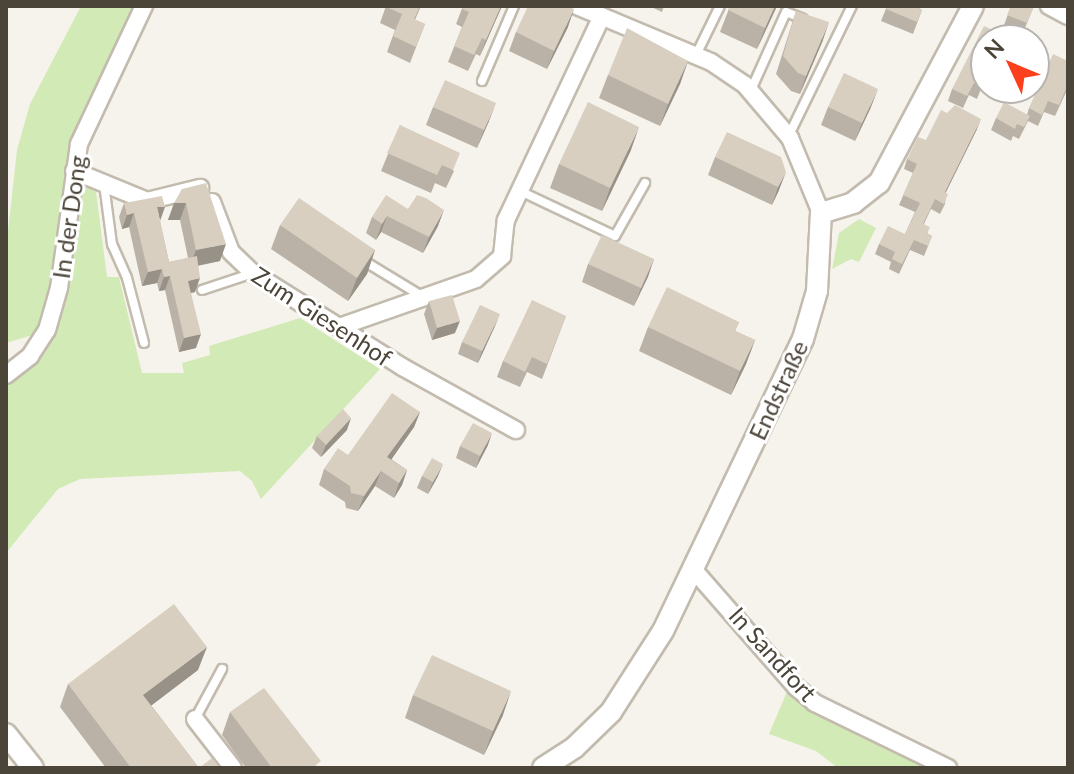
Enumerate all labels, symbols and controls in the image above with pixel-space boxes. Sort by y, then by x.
north arrow [970,24,1050,104]
text: N [978,33,1009,64]
street label: In der Dong [46,153,92,281]
street label: Zum Giesenhof [247,260,397,372]
street label: Endstraße [742,336,814,444]
street label: In Sandfort [723,601,823,707]

